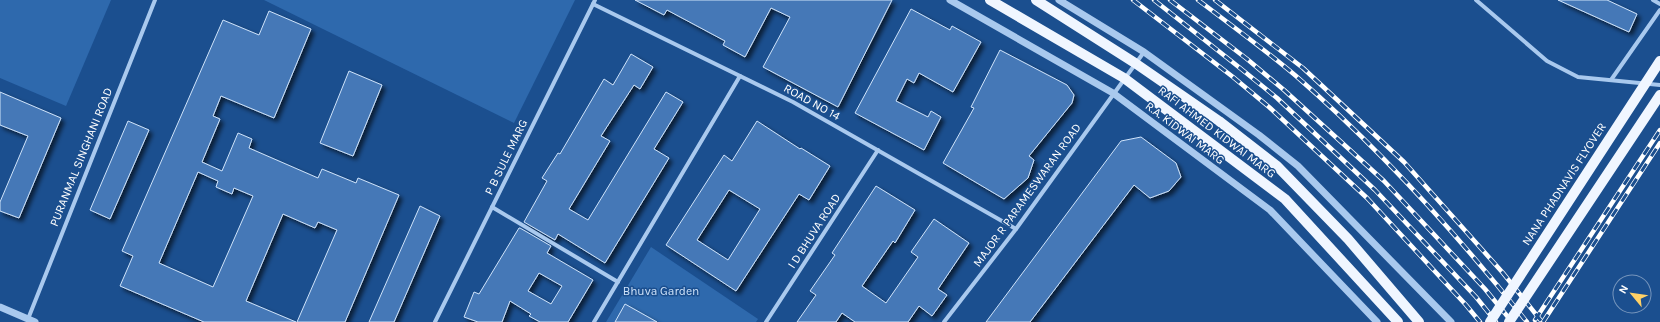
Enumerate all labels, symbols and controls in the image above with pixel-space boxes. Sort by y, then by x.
street label: ROAD NO 14 [781,81,843,123]
street label: RAFI AHMED KIDWAI MARG [1155,83,1279,181]
street label: PURANMAL SINGHANI ROAD [47,86,115,228]
street label: R.A. KIDWAI MARG [1143,99,1227,167]
street label: P B SULE MARG [482,117,530,197]
street label: MAJOR R PARAMESWARAN ROAD [970,120,1084,269]
street label: NANA PHADNAVIS FLYOVER [1519,120,1609,248]
street label: I D BHUVA ROAD [785,191,843,271]
north arrow [1612,274,1652,314]
text: N [1616,283,1631,296]
park label: Bhuva Garden [623,284,699,298]

